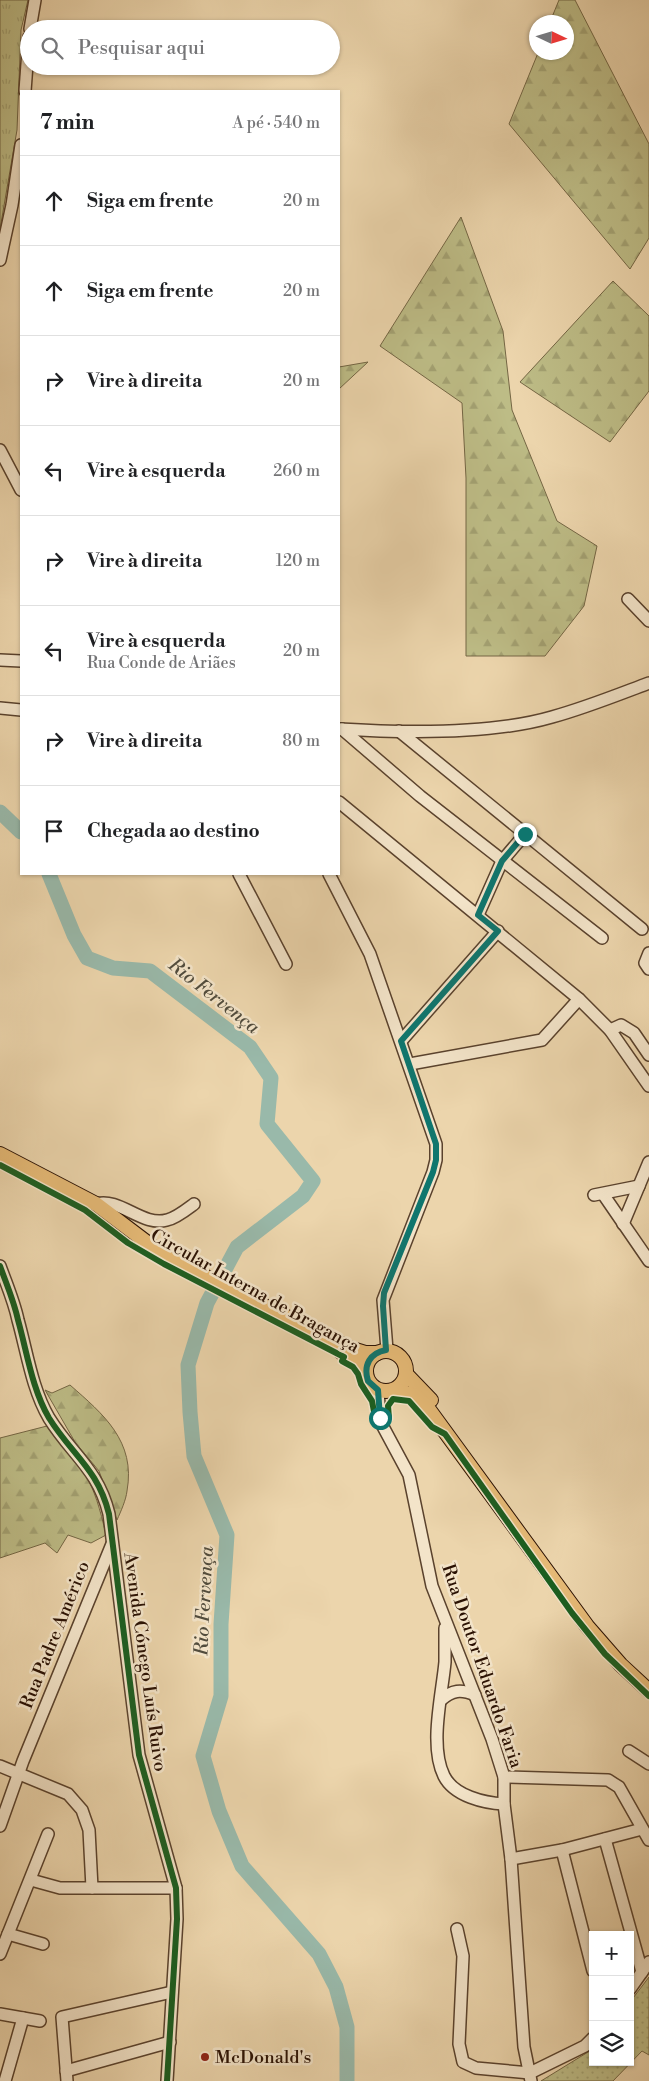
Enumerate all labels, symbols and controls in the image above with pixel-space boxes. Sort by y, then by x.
north arrow [529,15,574,60]
search box [20,20,340,75]
icon: search [38,34,66,62]
text: Pesquisar aqui [78,36,205,60]
text: 7 min [40,110,94,136]
text: A pé · 540 m [233,113,320,133]
icon: ahead [40,187,68,215]
text: Siga em frente [87,189,214,213]
text: 20 m [283,191,320,211]
icon: ahead [40,277,68,305]
text: Siga em frente [87,279,214,303]
text: 20 m [283,281,320,301]
icon: right [40,367,68,395]
text: Vire à direita [87,369,202,393]
text: 20 m [283,371,320,391]
icon: left [40,457,68,485]
text: Vire à esquerda [87,459,226,483]
text: 260 m [273,461,320,481]
icon: right [40,547,68,575]
text: Vire à direita [87,549,202,573]
text: 120 m [276,551,320,571]
text: Vire à esquerda [87,629,226,653]
icon: left [40,637,68,665]
text: 20 m [283,641,320,661]
text: Rua Conde de Ariães [87,653,236,673]
icon: right [40,727,68,755]
text: Vire à direita [87,729,202,753]
text: 80 m [282,731,320,751]
icon: arrive [40,817,68,845]
text: Chegada ao destino [87,819,260,843]
route end [514,823,537,846]
water label: Rio Fervença [163,952,265,1039]
street label: Circular Interna de Bragança [146,1224,364,1359]
route start [369,1407,392,1430]
water label: Rio Fervença [189,1545,219,1657]
street label: Avenida Cónego Luís Ruivo [118,1550,172,1773]
street label: Rua Padre Américo [15,1558,95,1712]
street label: Rua Doutor Eduardo Faria [436,1561,528,1772]
map controls [589,1931,634,2066]
button: + [589,1931,634,1976]
button: − [589,1976,634,2021]
button: layers [589,2021,634,2066]
place label: McDonald's [215,2046,312,2069]
marker: McDonald's [199,2051,211,2063]

